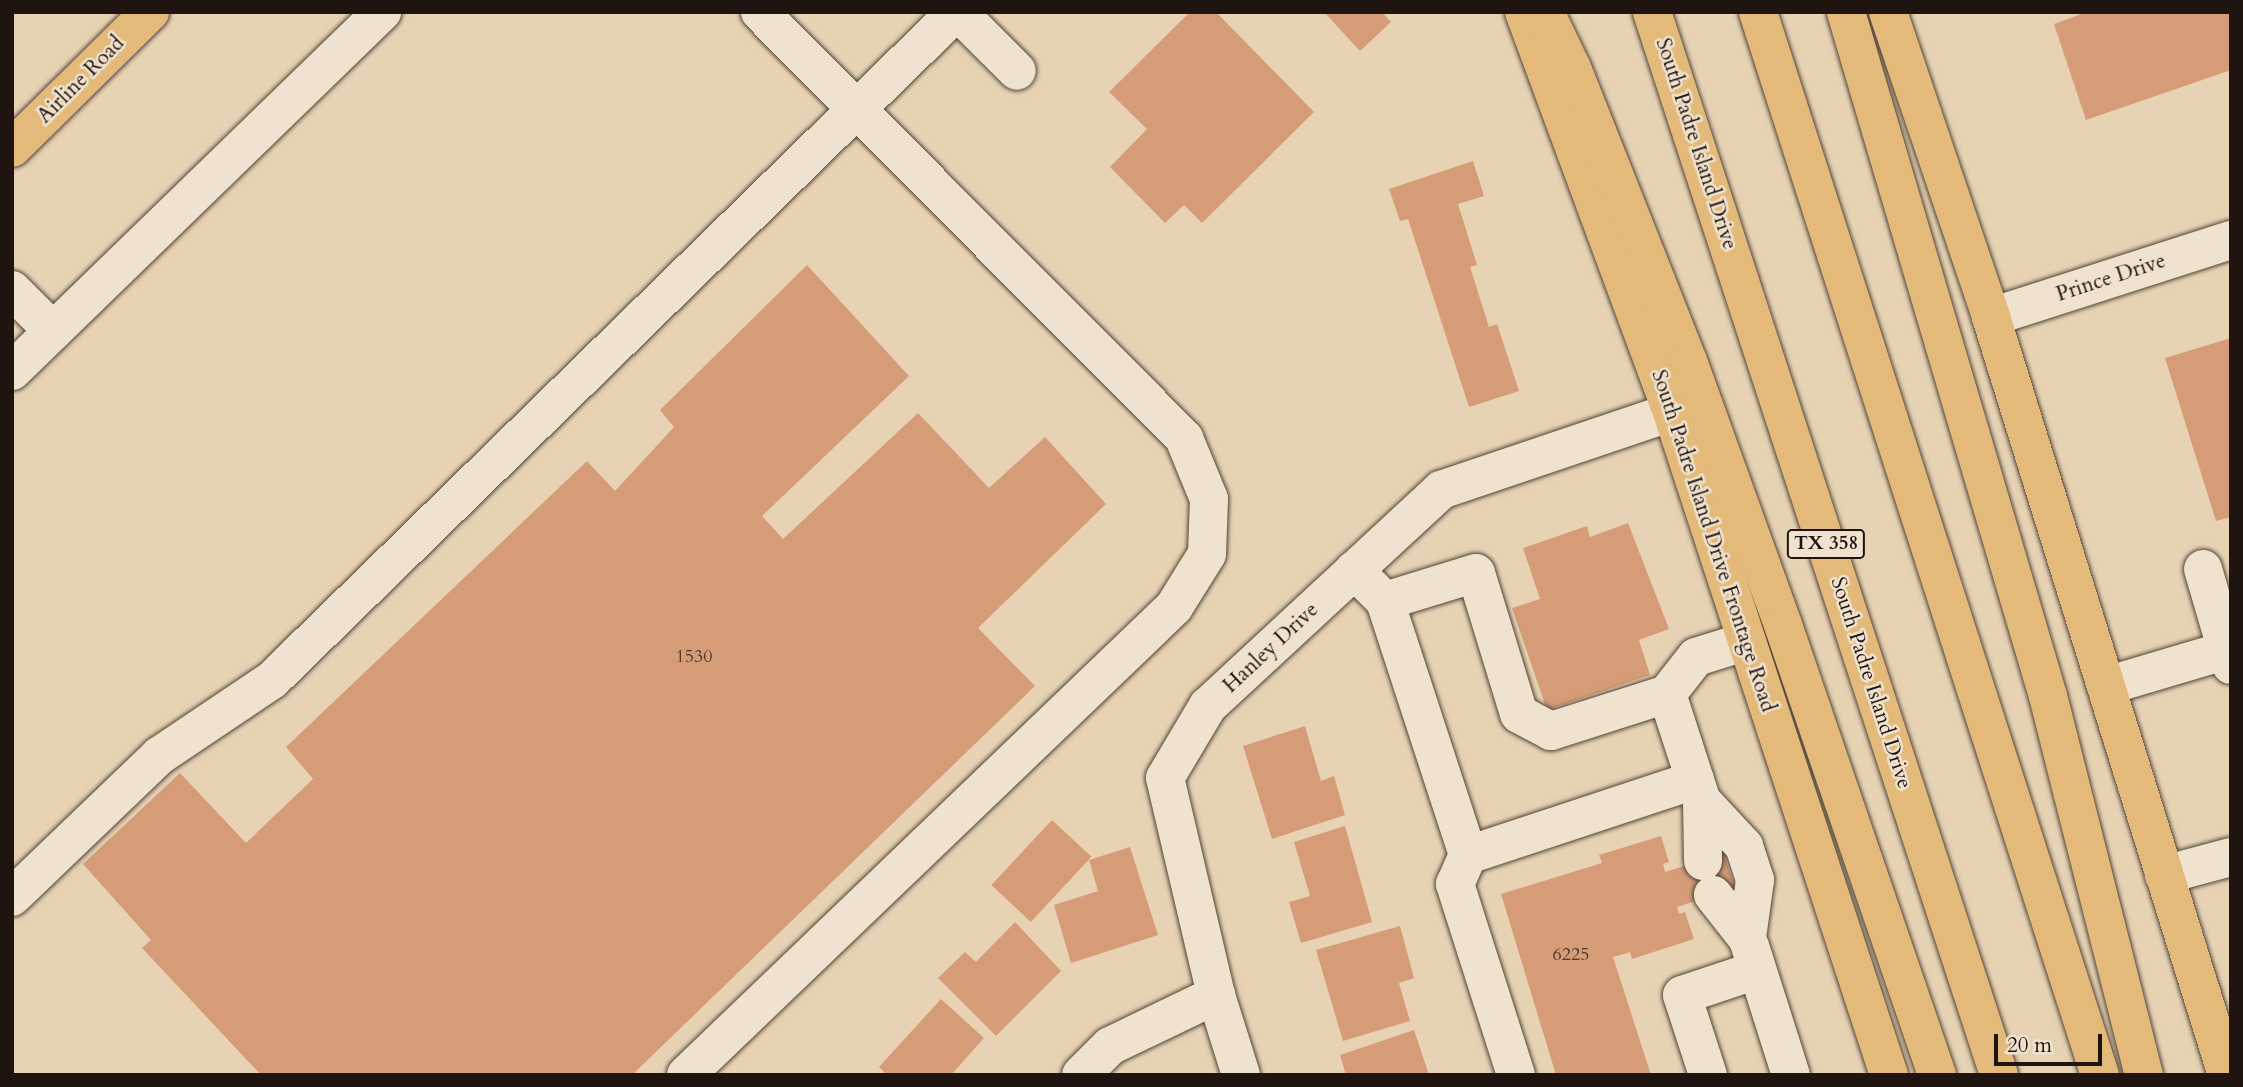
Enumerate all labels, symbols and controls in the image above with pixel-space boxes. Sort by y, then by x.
street label: Airline Road [32,31,130,129]
street label: South Padre Island Drive [1650,35,1742,253]
street label: Prince Drive [2053,248,2169,308]
street label: South Padre Island Drive Frontage Road [1646,367,1780,715]
road number: TX 358 [1786,528,1866,559]
street label: South Padre Island Drive [1825,574,1917,792]
street label: Hanley Drive [1218,598,1324,698]
house number: 1530 [676,646,712,668]
house number: 6225 [1553,944,1589,966]
scale bar [1998,1020,2106,1064]
text: 20 m [2007,1031,2052,1060]

